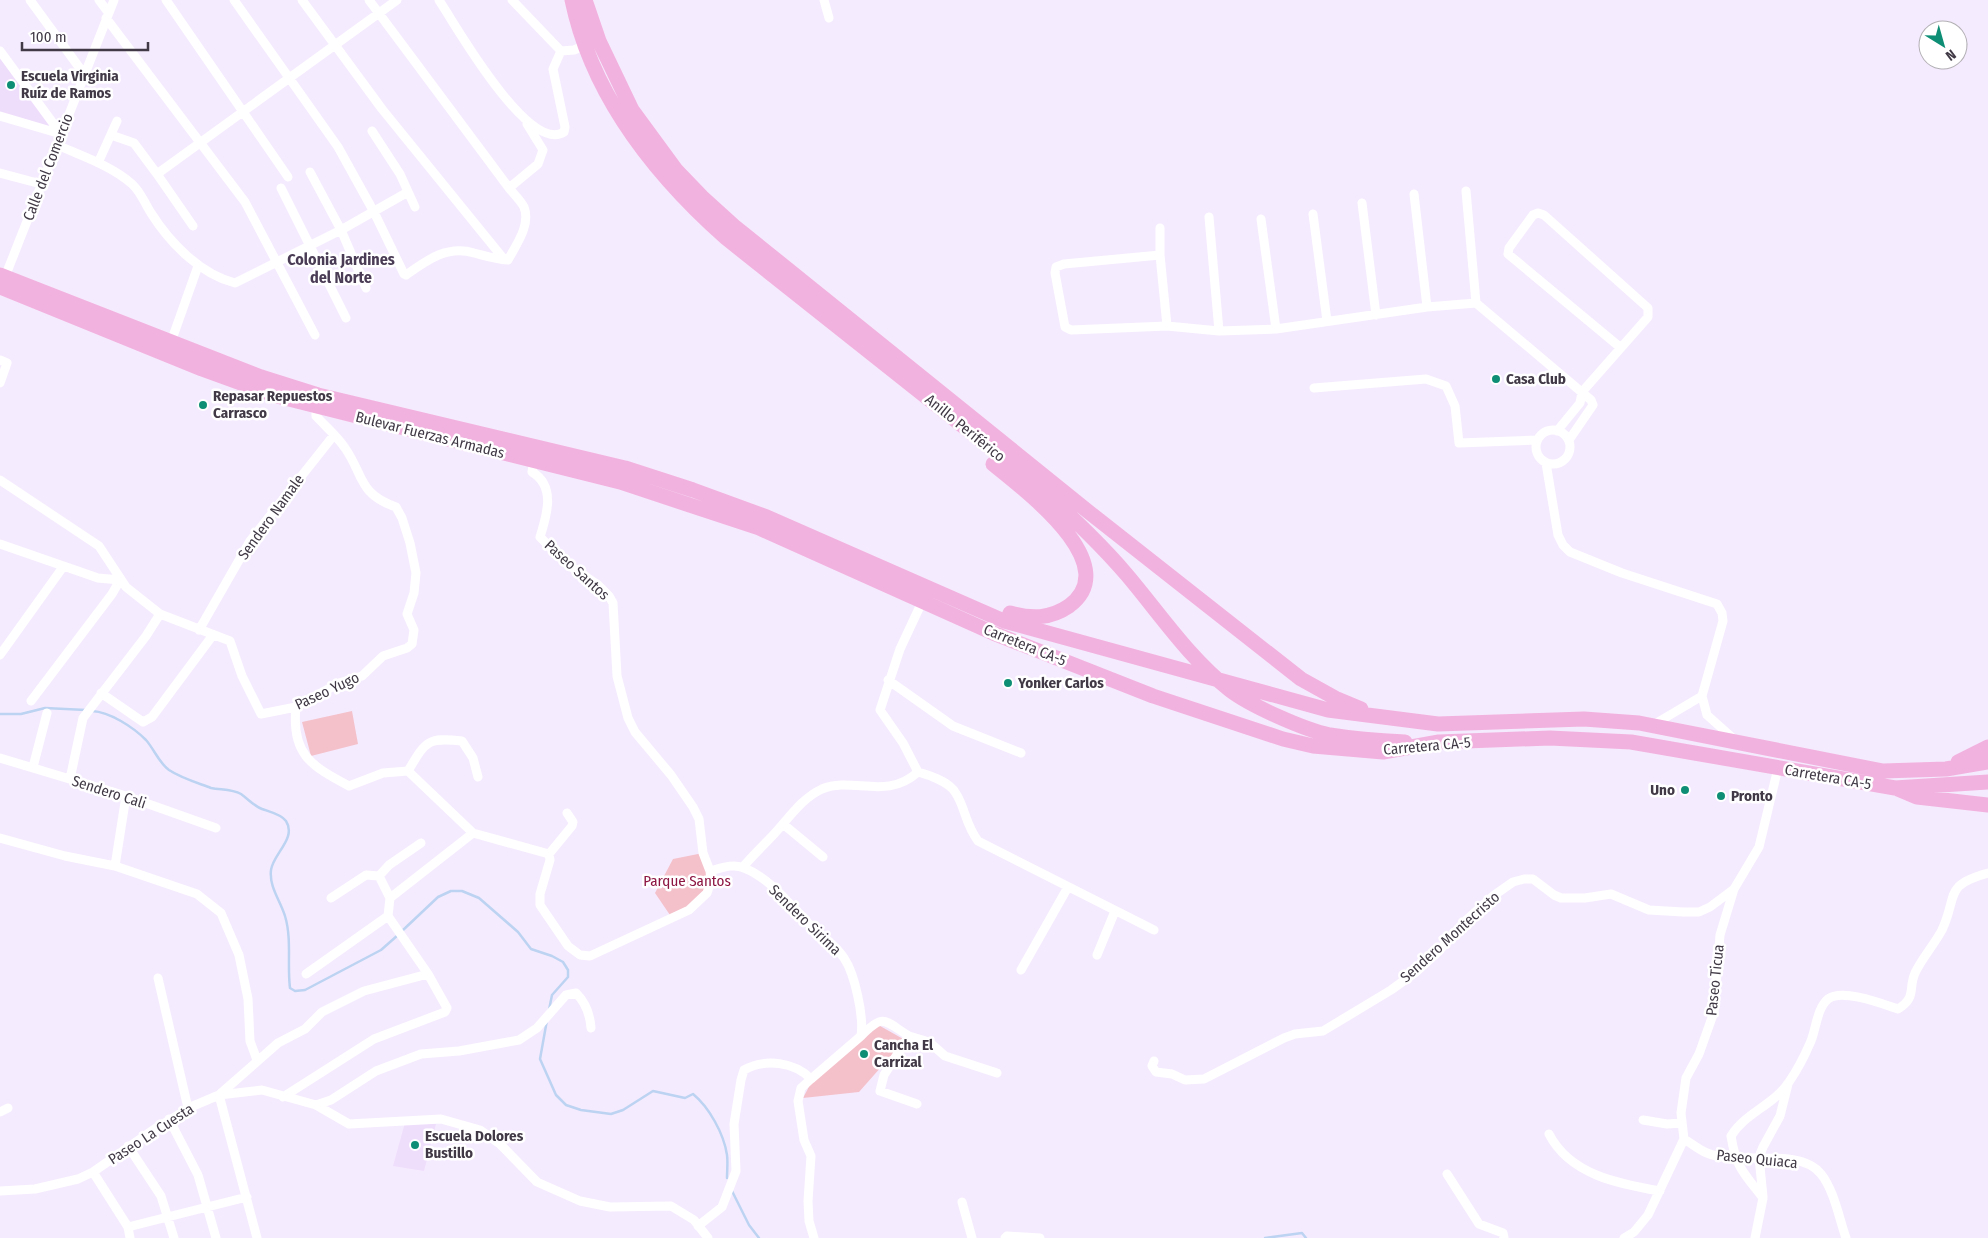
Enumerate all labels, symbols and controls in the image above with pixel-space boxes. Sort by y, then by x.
scale bar [22,20,149,52]
north arrow [1918,20,1968,70]
text: 100 m [30,28,67,46]
text: N [1942,46,1959,64]
place label: Escuela Virginia Ruíz de Ramos [21,67,119,102]
marker: Escuela Virginia Ruíz de Ramos [5,79,17,91]
street label: Calle del Comercio [19,111,77,223]
district label: Colonia Jardines del Norte [287,250,395,287]
place label: Casa Club [1506,370,1566,388]
marker: Casa Club [1490,373,1502,385]
place label: Repasar Repuestos Carrasco [213,387,333,422]
street label: Anillo Periférico [921,390,1009,466]
marker: Repasar Repuestos Carrasco [197,399,209,411]
street label: Bulevar Fuerzas Armadas [354,408,506,462]
street label: Sendero Namale [234,471,308,563]
street label: Paseo Santos [541,536,613,604]
street label: Carretera CA-5 [981,620,1069,670]
street label: Paseo Yugo [292,668,362,714]
place label: Yonker Carlos [1017,674,1104,692]
marker: Yonker Carlos [1002,677,1014,689]
street label: Carretera CA-5 [1383,733,1472,759]
street label: Carretera CA-5 [1783,761,1873,793]
street label: Sendero Cali [70,772,148,812]
place label: Uno [1650,781,1675,799]
marker: Uno [1679,784,1691,796]
place label: Pronto [1731,787,1773,805]
marker: Pronto [1715,790,1727,802]
park label: Parque Santos [643,872,731,890]
street label: Sendero Sirima [765,881,845,959]
street label: Sendero Montecristo [1397,888,1503,986]
street label: Paseo Ticua [1702,943,1728,1017]
place label: Cancha El Carrizal [874,1036,934,1071]
marker: Cancha El Carrizal [858,1048,870,1060]
street label: Paseo La Cuesta [105,1100,197,1168]
place label: Escuela Dolores Bustillo [425,1127,524,1162]
marker: Escuela Dolores Bustillo [409,1139,421,1151]
street label: Paseo Quiaca [1716,1146,1798,1172]

